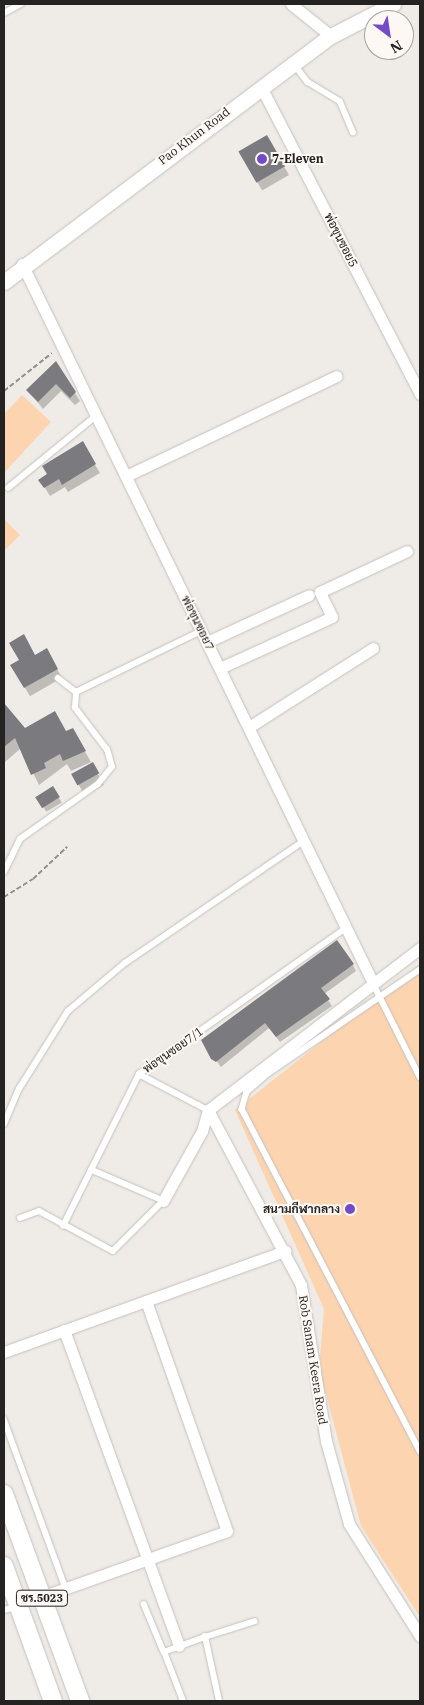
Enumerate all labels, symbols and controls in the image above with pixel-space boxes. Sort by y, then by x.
north arrow [364,10,414,60]
text: N [387,36,406,58]
street label: Pao Khun Road [155,104,233,168]
place label: 7-Eleven [272,152,324,166]
marker: 7-Eleven [256,153,268,165]
street label: พ่อขุนซอย5 [321,210,361,270]
street label: พ่อขุนซอย7 [179,593,217,653]
street label: พ่อขุนซอย7/1 [140,1024,206,1076]
place label: สนามกีฬากลาง [263,1202,340,1216]
marker: สนามกีฬากลาง [344,1203,356,1215]
street label: Rob Sanam Keera Road [296,1294,330,1426]
road number: ชร.5023 [16,1590,68,1606]

